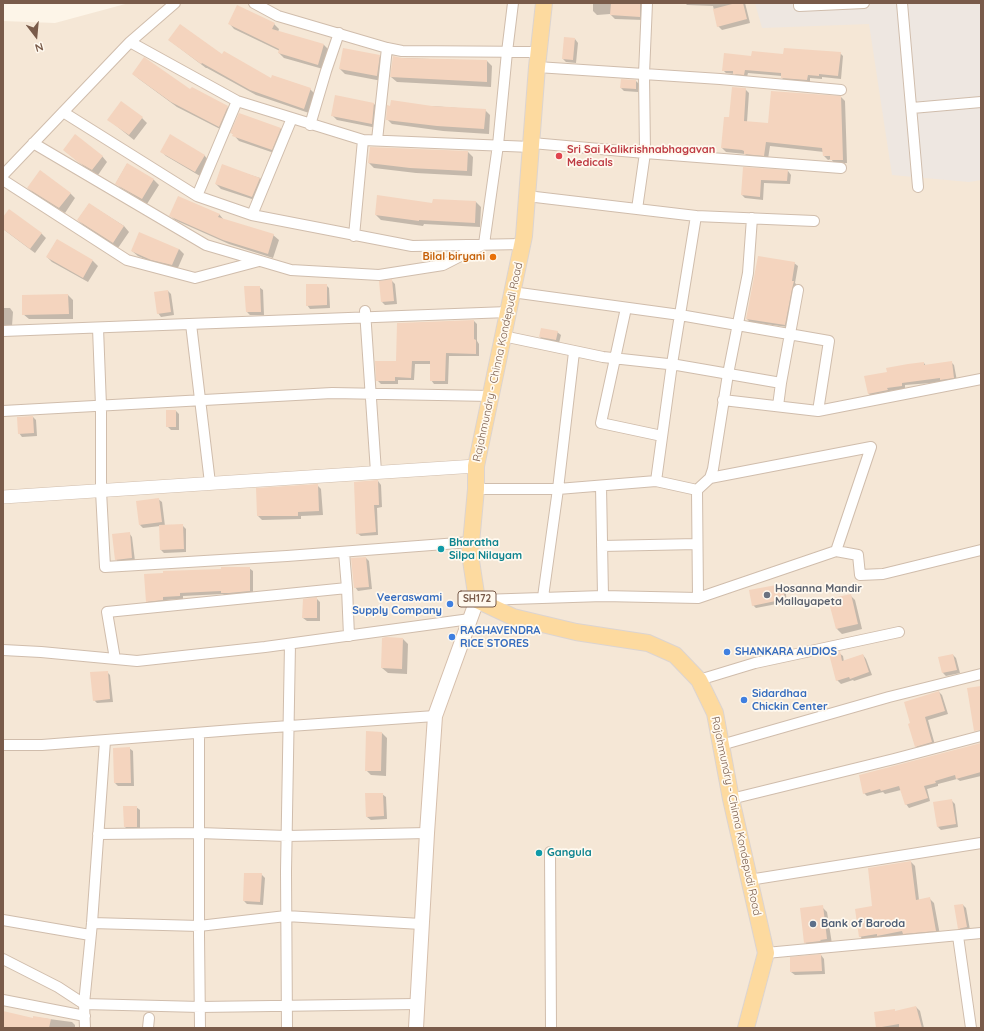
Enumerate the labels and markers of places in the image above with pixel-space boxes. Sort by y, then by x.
place label: Sri Sai Kalikrishnabhagavan Medicals [567,143,715,169]
marker: Sri Sai Kalikrishnabhagavan Medicals [554,151,564,161]
place label: Bilal biryani [422,250,485,264]
marker: Bilal biryani [488,252,498,262]
place label: Bharatha Silpa Nilayam [449,536,522,562]
marker: Bharatha Silpa Nilayam [436,544,446,554]
place label: Hosanna Mandir Mallayapeta [775,582,862,608]
marker: Hosanna Mandir Mallayapeta [762,590,772,600]
place label: Veeraswami Supply Company [352,591,442,617]
marker: Veeraswami Supply Company [445,599,455,609]
place label: RAGHAVENDRA RICE STORES [460,624,540,650]
marker: RAGHAVENDRA RICE STORES [447,632,457,642]
place label: SHANKARA AUDIOS [735,645,837,659]
marker: SHANKARA AUDIOS [722,647,732,657]
place label: Sidardhaa Chickin Center [752,687,828,713]
marker: Sidardhaa Chickin Center [739,695,749,705]
place label: Gangula [547,846,592,860]
marker: Gangula [534,848,544,858]
place label: Bank of Baroda [821,917,905,931]
marker: Bank of Baroda [808,919,818,929]

